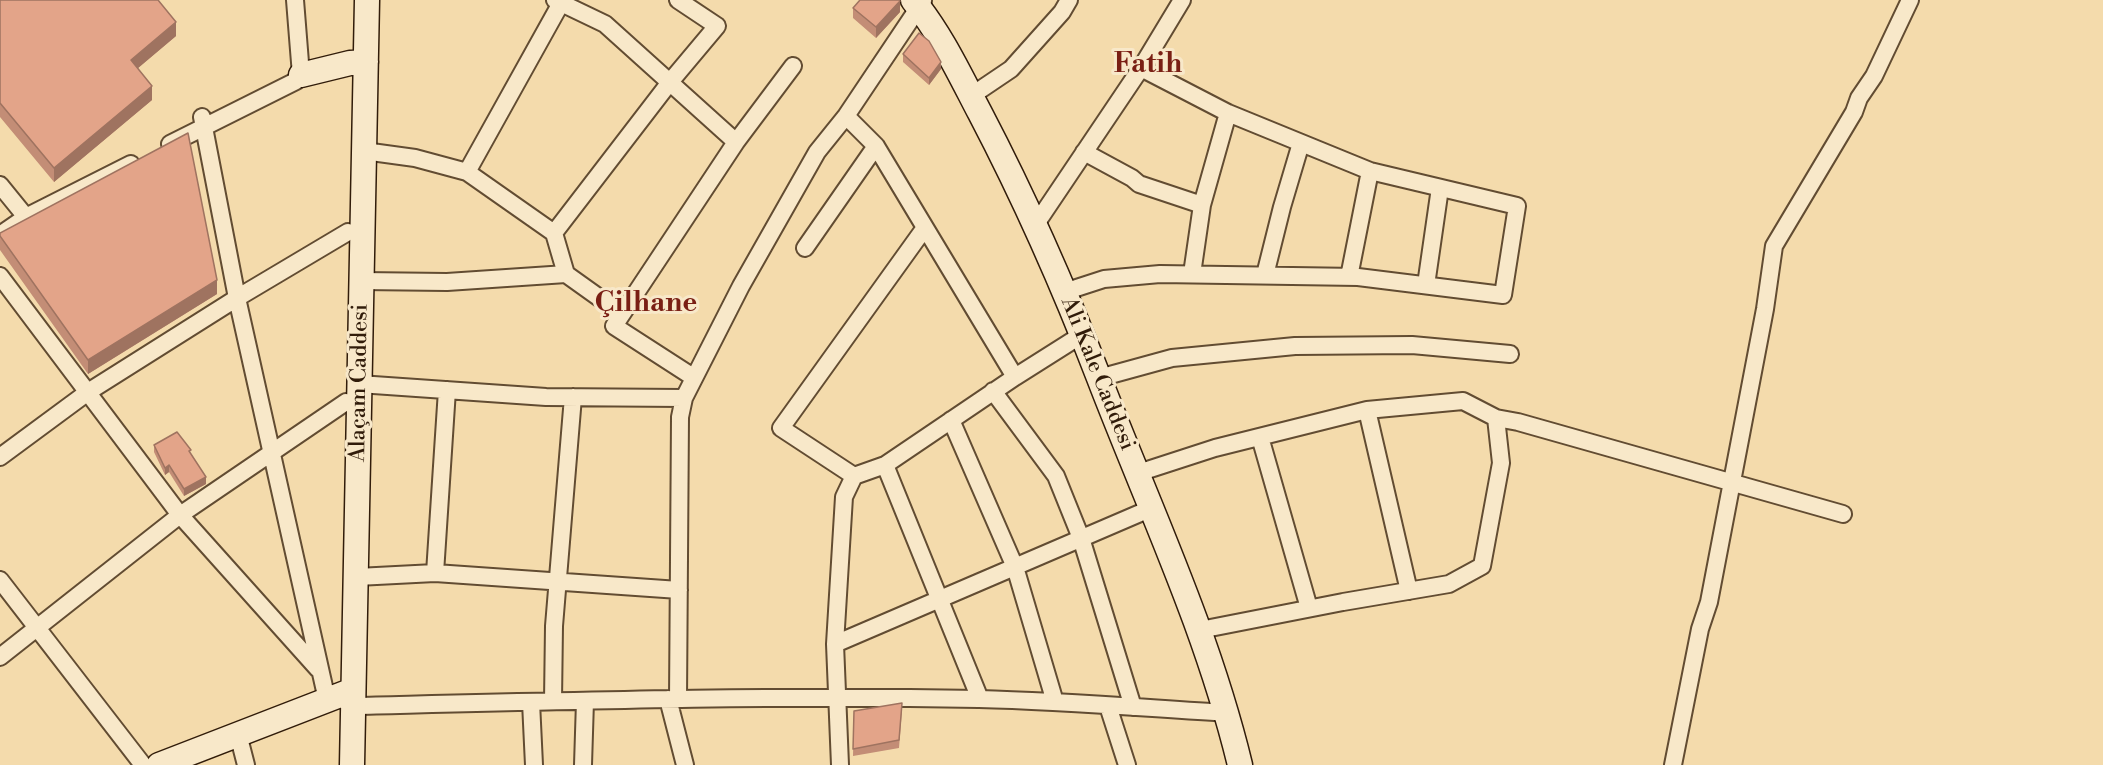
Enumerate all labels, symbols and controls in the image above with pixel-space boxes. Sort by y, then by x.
district label: Fatih [1114,48,1182,82]
district label: Çilhane [595,287,697,321]
street label: Ali Kale Caddesi [1054,294,1140,454]
street label: Alaçam Caddesi [345,304,375,462]

